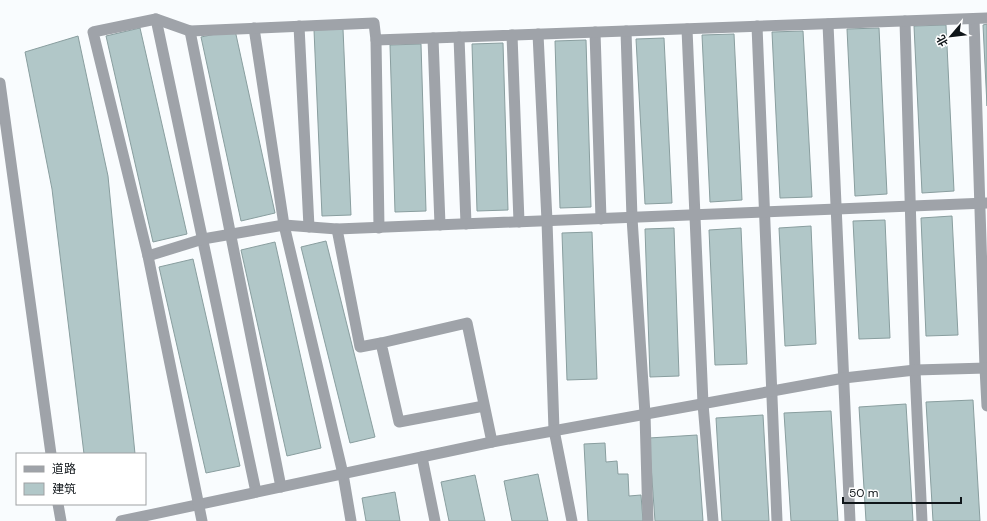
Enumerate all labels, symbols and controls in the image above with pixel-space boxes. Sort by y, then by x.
north arrow [931,16,971,56]
text: 北 [933,33,951,49]
legend [16,453,146,505]
text: 道路 [52,461,76,477]
scale bar [843,479,961,505]
text: 建筑 [52,481,76,497]
text: 50 m [849,485,878,501]

